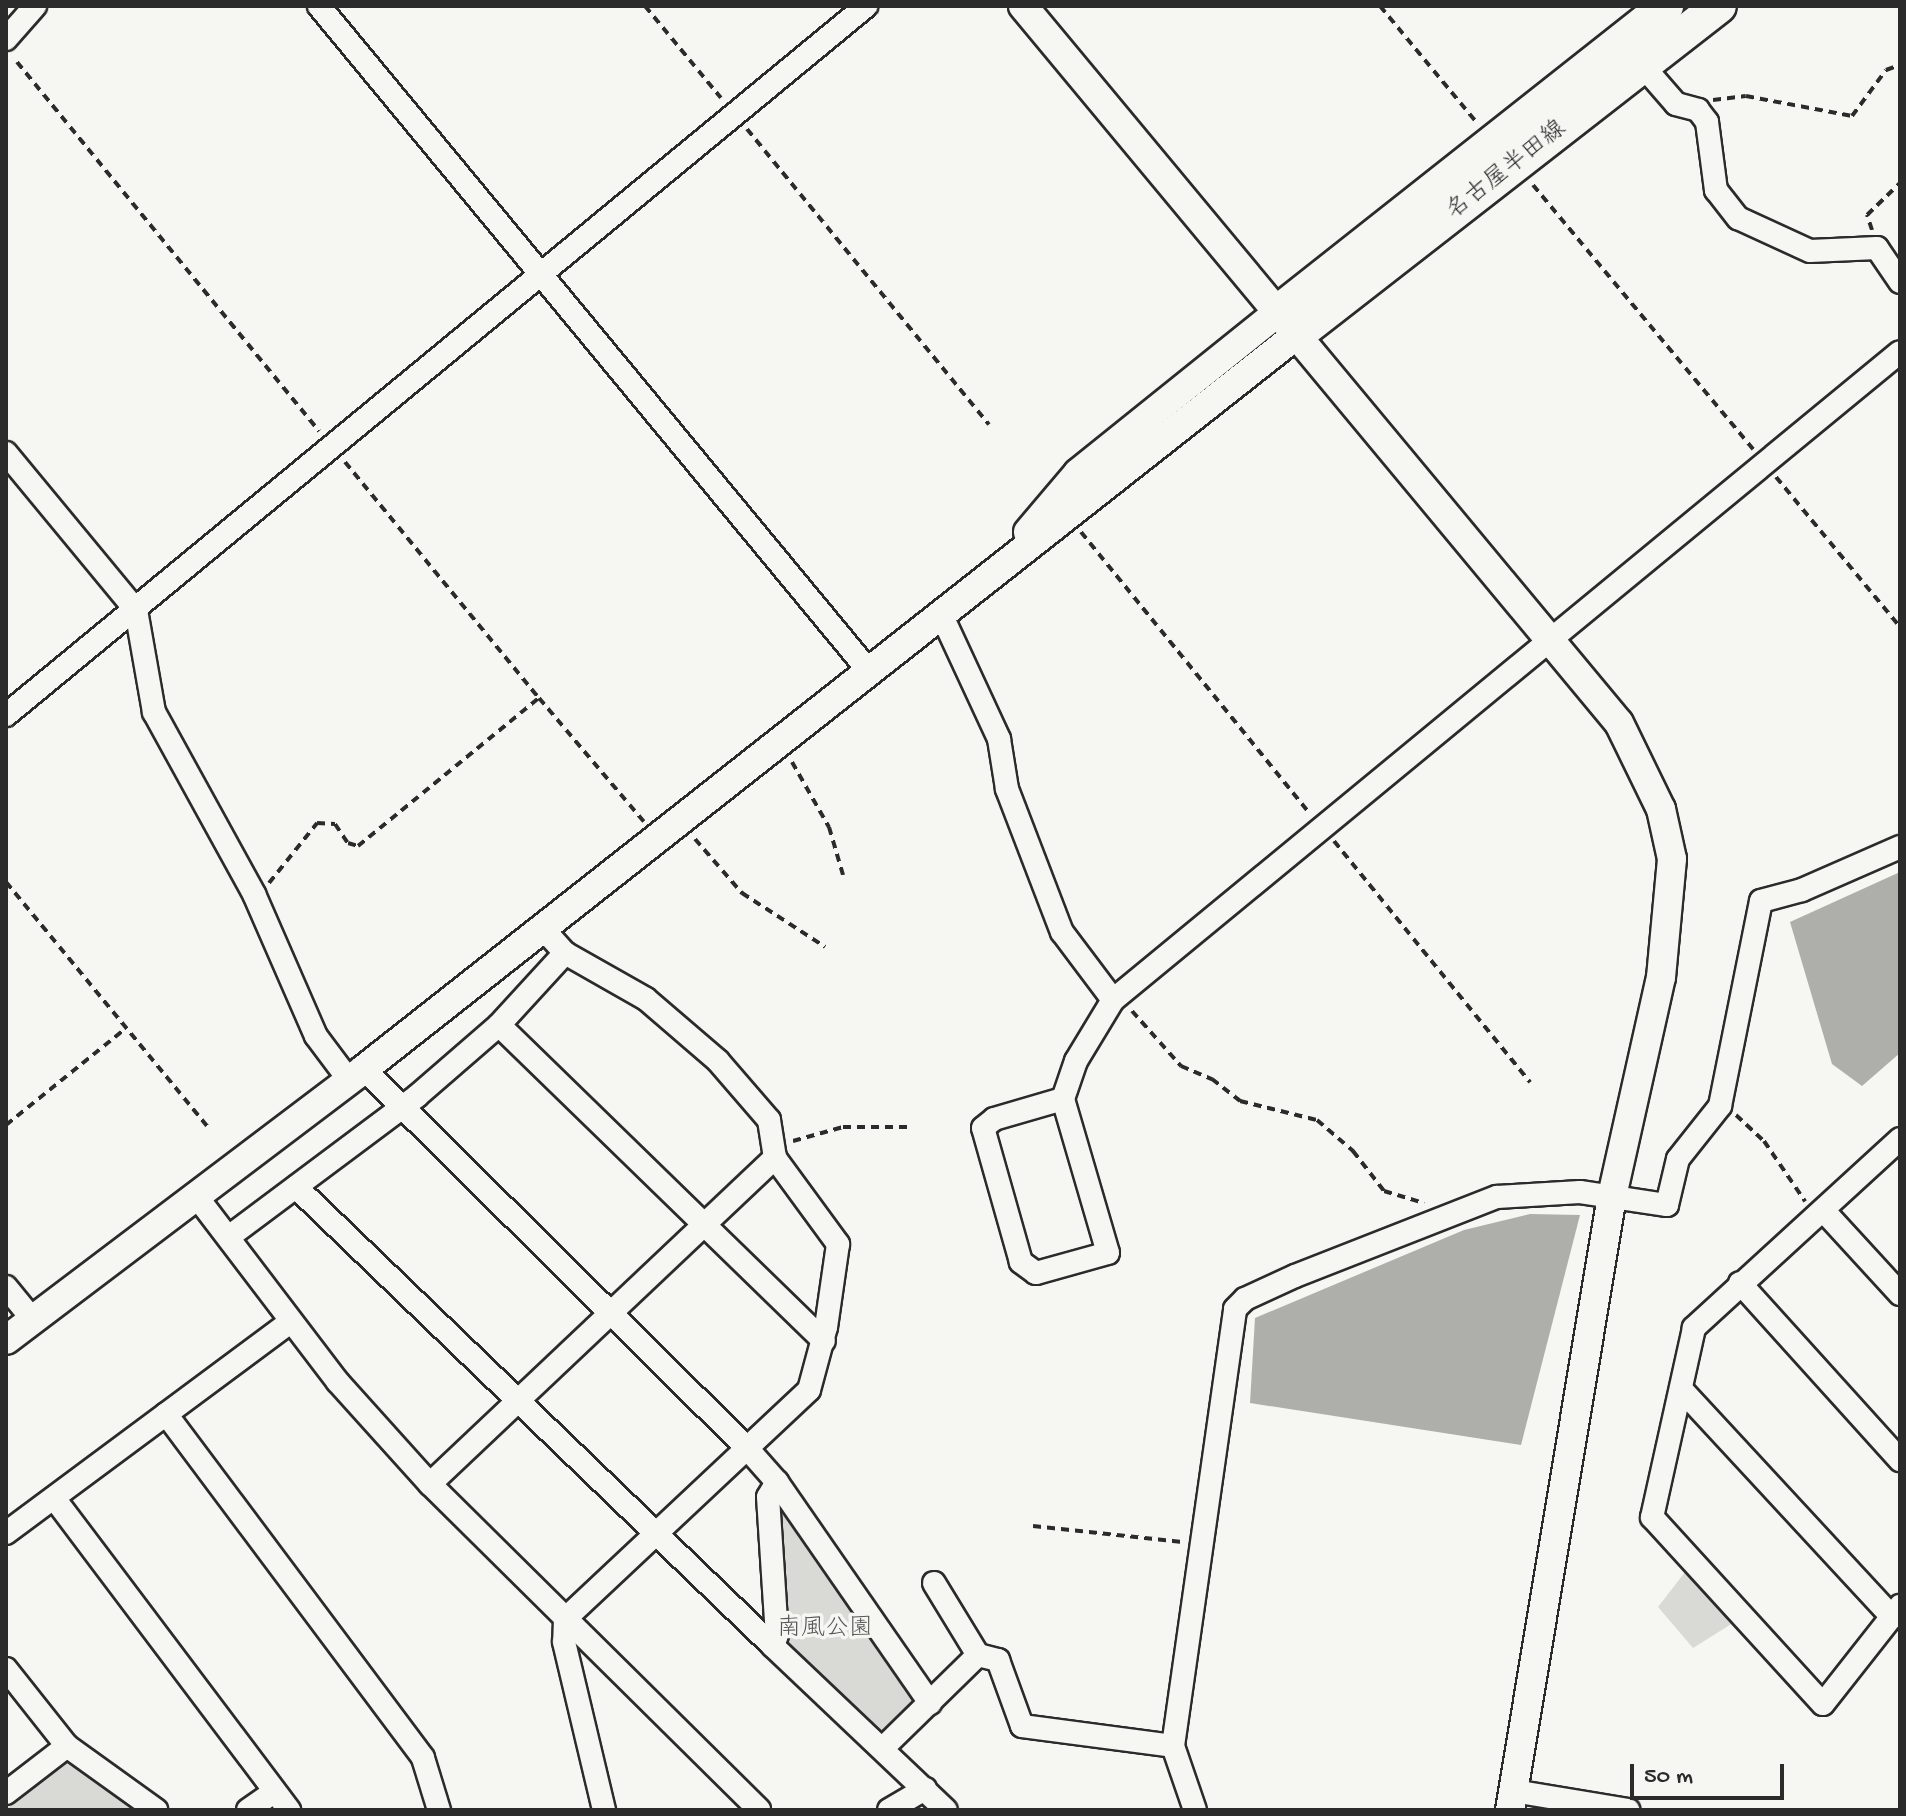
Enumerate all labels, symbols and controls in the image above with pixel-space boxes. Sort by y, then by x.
street label: 名古屋半田線 [1441,115,1573,227]
park label: 南風公園 [777,1616,873,1644]
scale bar [1634,1748,1788,1798]
text: 50 m [1644,1763,1693,1792]

